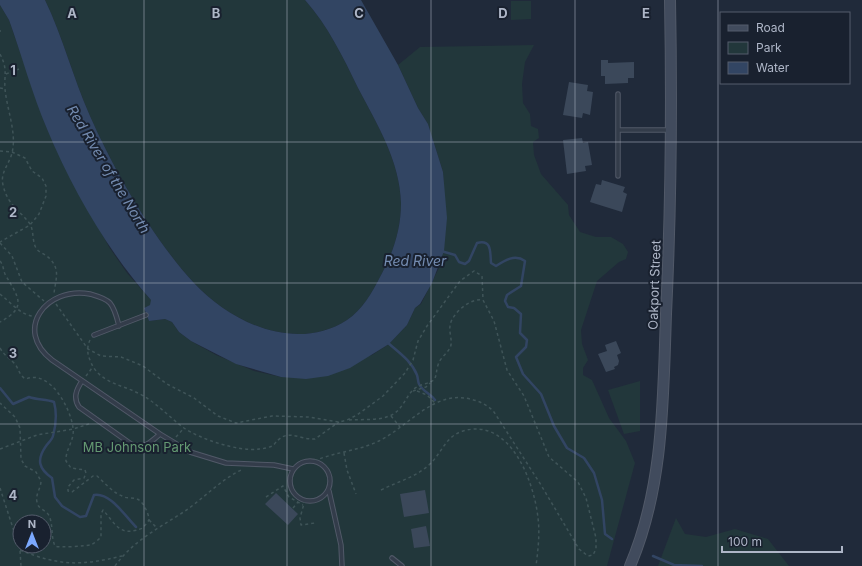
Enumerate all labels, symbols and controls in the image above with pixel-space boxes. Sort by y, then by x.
text: A [67,5,77,21]
text: B [212,5,221,21]
text: C [354,5,364,21]
text: D [498,5,508,21]
text: E [642,5,650,21]
legend [720,12,850,84]
text: Road [756,20,785,35]
text: Park [756,40,782,55]
text: Water [756,60,790,75]
text: 1 [10,62,16,78]
water label: Red River of the North [64,102,154,236]
text: 2 [9,204,17,220]
street label: Oakport Street [644,240,664,330]
water label: Red River [384,252,447,269]
text: 3 [9,345,17,361]
park label: MB Johnson Park [83,439,191,455]
text: 4 [9,487,18,503]
north arrow [12,514,52,554]
text: N [28,517,36,531]
scale bar [722,528,842,554]
text: 100 m [728,534,762,549]

